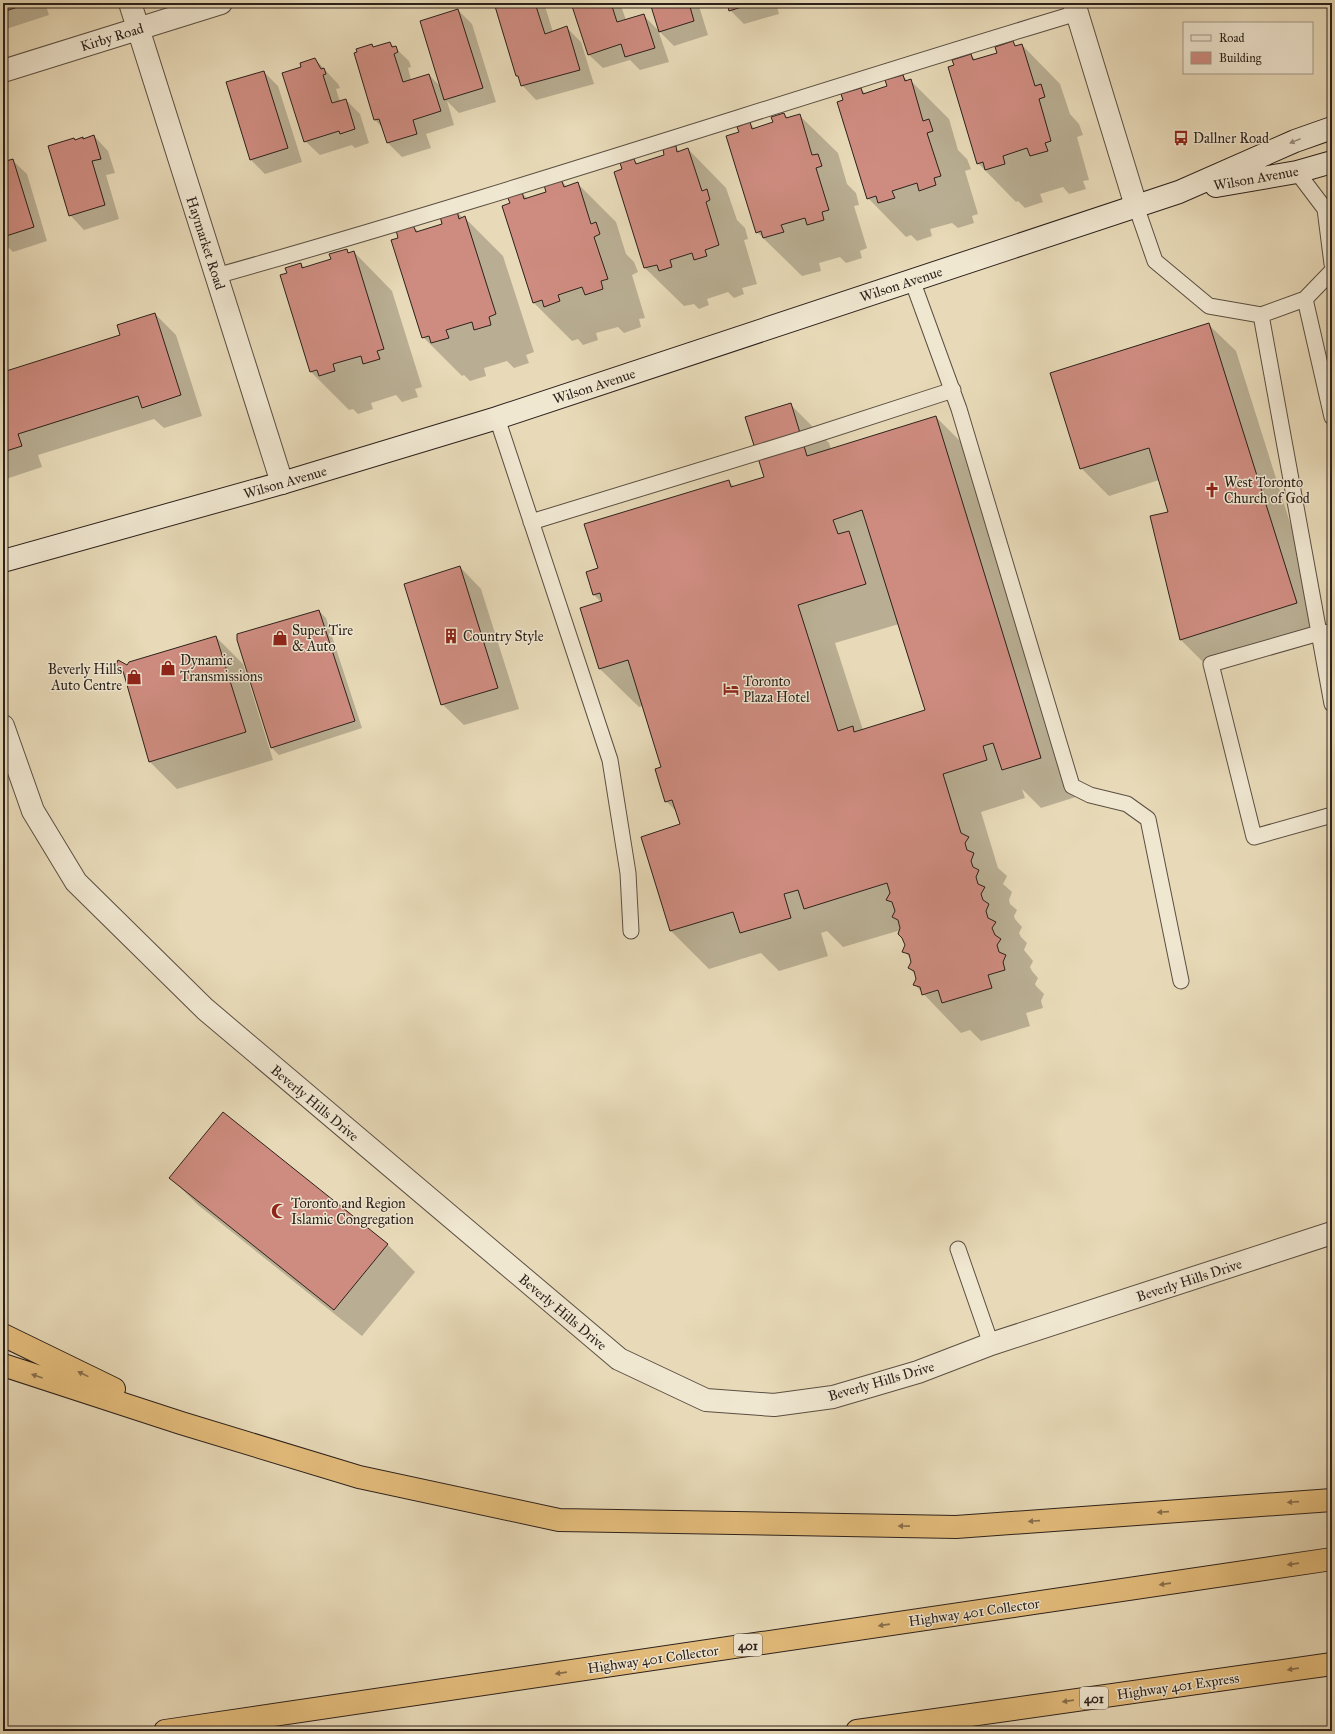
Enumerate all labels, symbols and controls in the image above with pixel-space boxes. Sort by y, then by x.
street label: Kirby Road [79,20,146,55]
legend [1183,22,1313,74]
text: Road [1219,31,1245,45]
text: Building [1219,51,1262,66]
bus stop icon: Dallner Road [1172,129,1190,147]
place label: Dallner Road [1193,130,1269,147]
one-way arrow [1290,138,1301,144]
street label: Wilson Avenue [1212,163,1300,194]
street label: Haymarket Road [182,194,229,292]
street label: Wilson Avenue [858,263,945,306]
street label: Wilson Avenue [551,365,638,408]
street label: Wilson Avenue [242,462,329,502]
place label: West Toronto Church of God [1224,474,1310,507]
church icon: West Toronto Church of God [1203,481,1221,499]
place label: Super Tire & Auto [292,622,353,655]
building icon: Country Style [442,627,460,645]
place label: Country Style [463,628,544,645]
shop icon: Super Tire & Auto [271,629,289,647]
place label: Dynamic Transmissions [180,652,263,685]
shop icon: Dynamic Transmissions [159,659,177,677]
place label: Beverly Hills Auto Centre [48,661,122,694]
shop icon: Beverly Hills Auto Centre [125,668,143,686]
place label: Toronto Plaza Hotel [743,673,810,706]
hotel icon: Toronto Plaza Hotel [722,680,740,698]
street label: Beverly Hills Drive [267,1062,362,1145]
place label: Toronto and Region Islamic Congregation [291,1195,414,1228]
mosque icon: Toronto and Region Islamic Congregation [270,1202,288,1220]
street label: Beverly Hills Drive [1134,1255,1244,1306]
street label: Beverly Hills Drive [515,1271,610,1354]
street label: Beverly Hills Drive [826,1358,936,1405]
one-way arrow [78,1371,89,1378]
one-way arrow [31,1373,43,1379]
one-way arrow [1287,1499,1299,1506]
one-way arrow [1157,1508,1169,1515]
one-way arrow [1028,1518,1040,1525]
one-way arrow [897,1523,910,1529]
one-way arrow [1287,1562,1299,1568]
one-way arrow [1159,1581,1171,1587]
street label: Highway 401 Collector [907,1595,1041,1630]
one-way arrow [878,1622,890,1628]
road number: 401 [734,1634,762,1656]
street label: Highway 401 Collector [586,1642,720,1677]
one-way arrow [1287,1666,1299,1672]
street label: Highway 401 Express [1116,1669,1240,1703]
one-way arrow [555,1670,567,1676]
road number: 401 [1080,1687,1108,1709]
one-way arrow [1062,1698,1074,1704]

